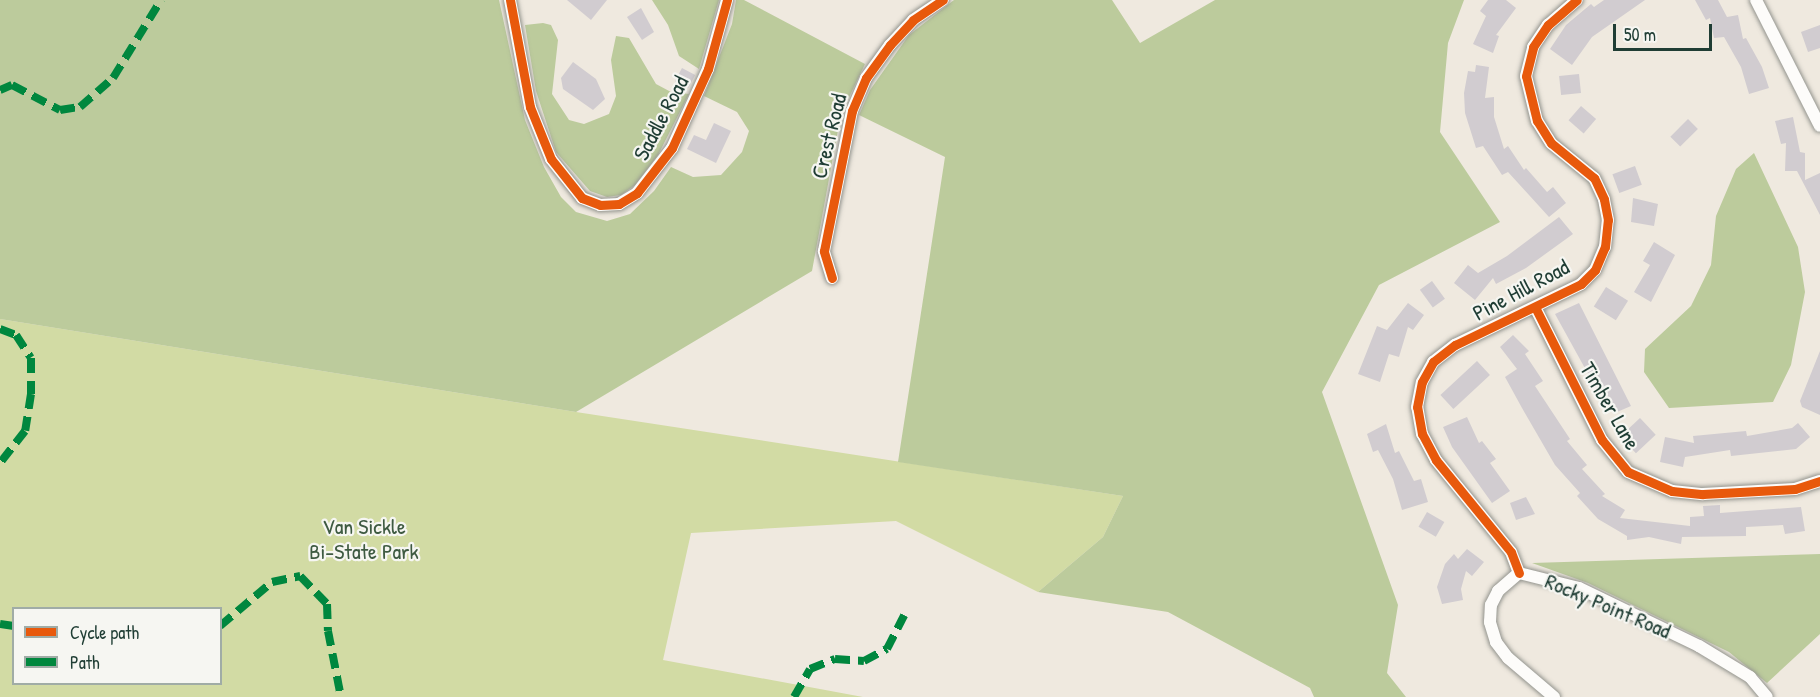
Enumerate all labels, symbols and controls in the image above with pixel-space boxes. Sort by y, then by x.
scale bar [1616,12,1715,50]
text: 50 m [1624,22,1656,47]
street label: Saddle Road [628,71,694,165]
street label: Crest Road [806,91,852,181]
street label: Pine Hill Road [1468,254,1574,326]
street label: Timber Lane [1574,357,1646,455]
park label: Van Sickle Bi-State Park [309,513,419,564]
street label: Rocky Point Road [1541,568,1675,644]
legend [12,607,222,685]
text: Cycle path [70,620,139,645]
text: Path [70,650,99,675]

